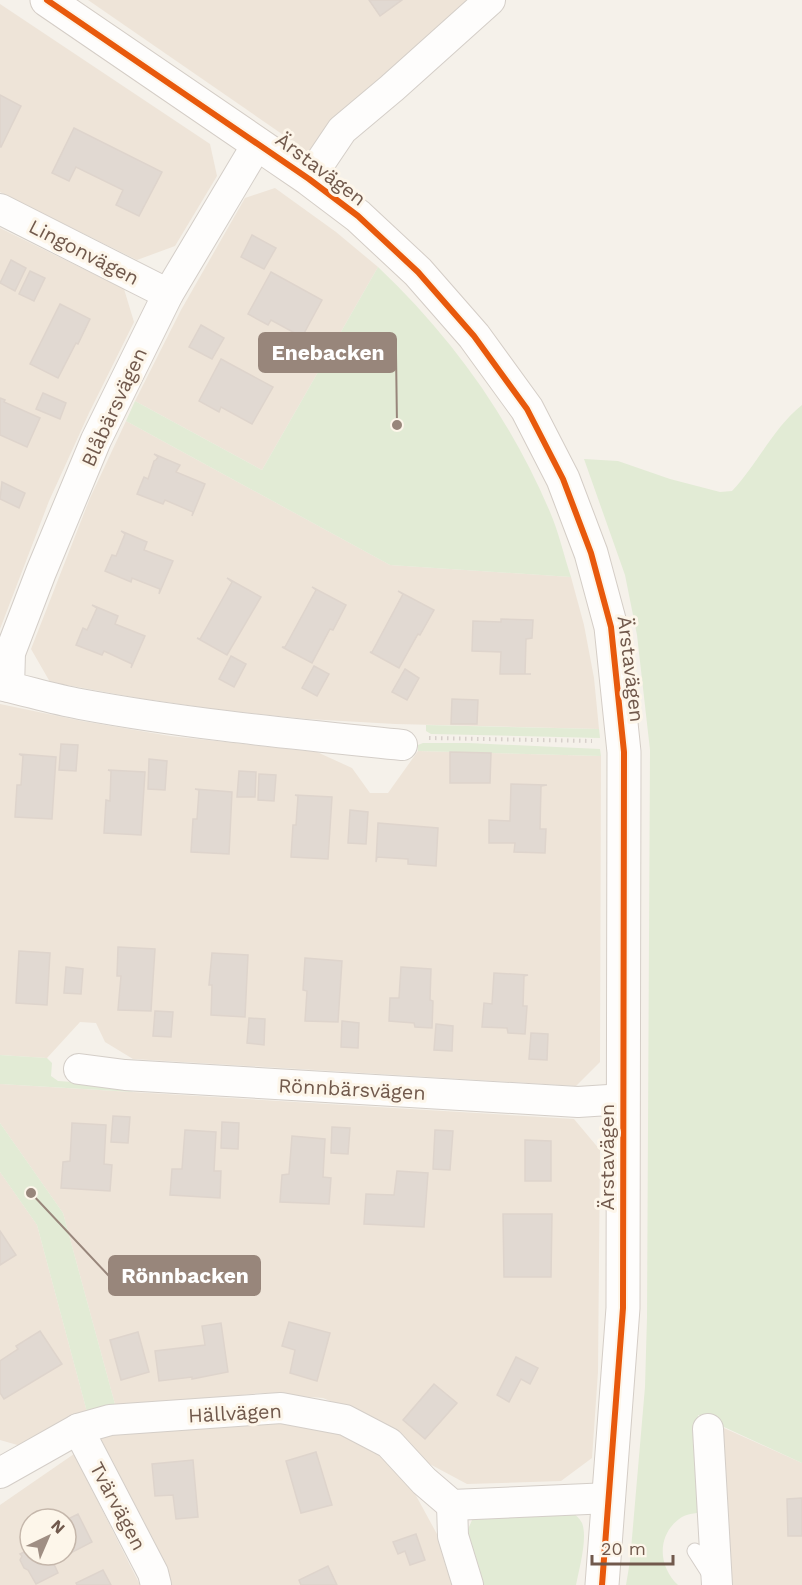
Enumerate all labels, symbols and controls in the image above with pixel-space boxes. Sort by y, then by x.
street label: Ärstavägen [271,127,371,211]
street label: Lingonvägen [25,214,143,290]
callout: Enebacken [259,333,396,372]
text: Enebacken [271,340,385,365]
street label: Blåbärsvägen [76,344,152,470]
street label: Ärstavägen [613,614,649,724]
street label: Rönnbärsvägen [278,1073,426,1105]
street label: Ärstavägen [595,1104,619,1210]
callout: Rönnbacken [109,1256,260,1295]
text: Rönnbacken [121,1263,249,1288]
street label: Hällvägen [188,1399,282,1427]
street label: Tvärvägen [85,1458,151,1554]
north arrow [18,1507,78,1567]
text: N [47,1516,69,1538]
scale bar [592,1528,673,1566]
text: 20 m [601,1538,646,1559]

